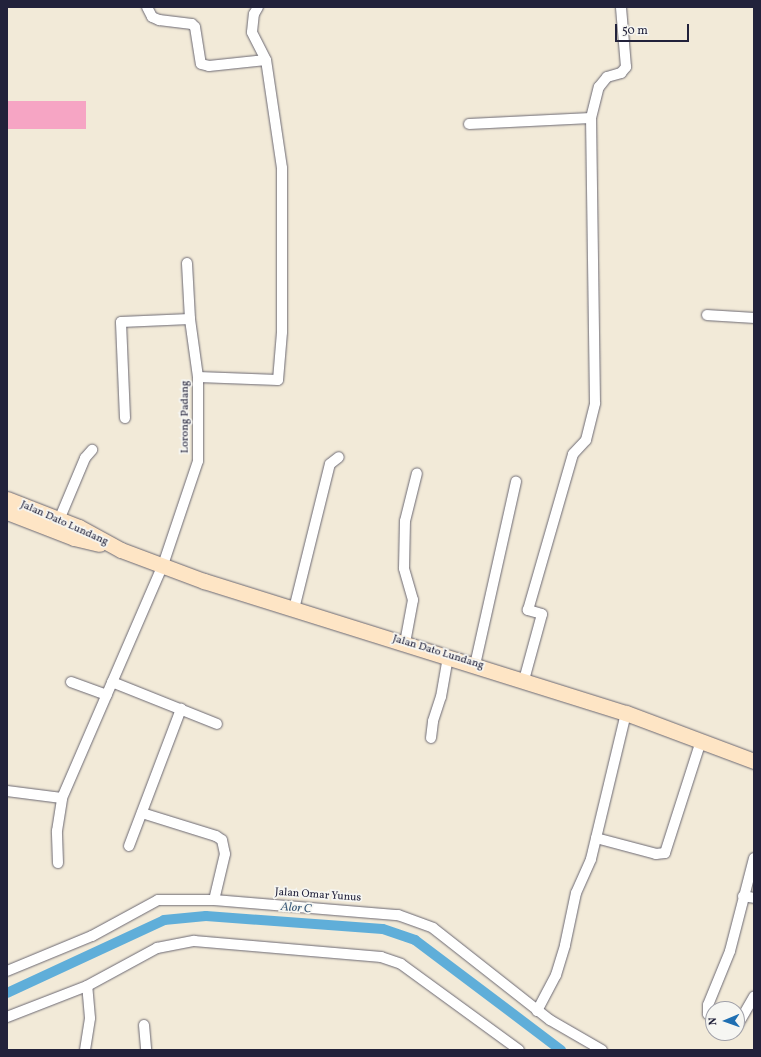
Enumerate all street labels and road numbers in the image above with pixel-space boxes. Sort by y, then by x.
street label: Lorong Padang [179,381,193,453]
street label: Jalan Dato Lundang [18,499,110,549]
street label: Jalan Dato Lundang [391,633,485,673]
street label: Jalan Omar Yunus [274,886,362,906]

